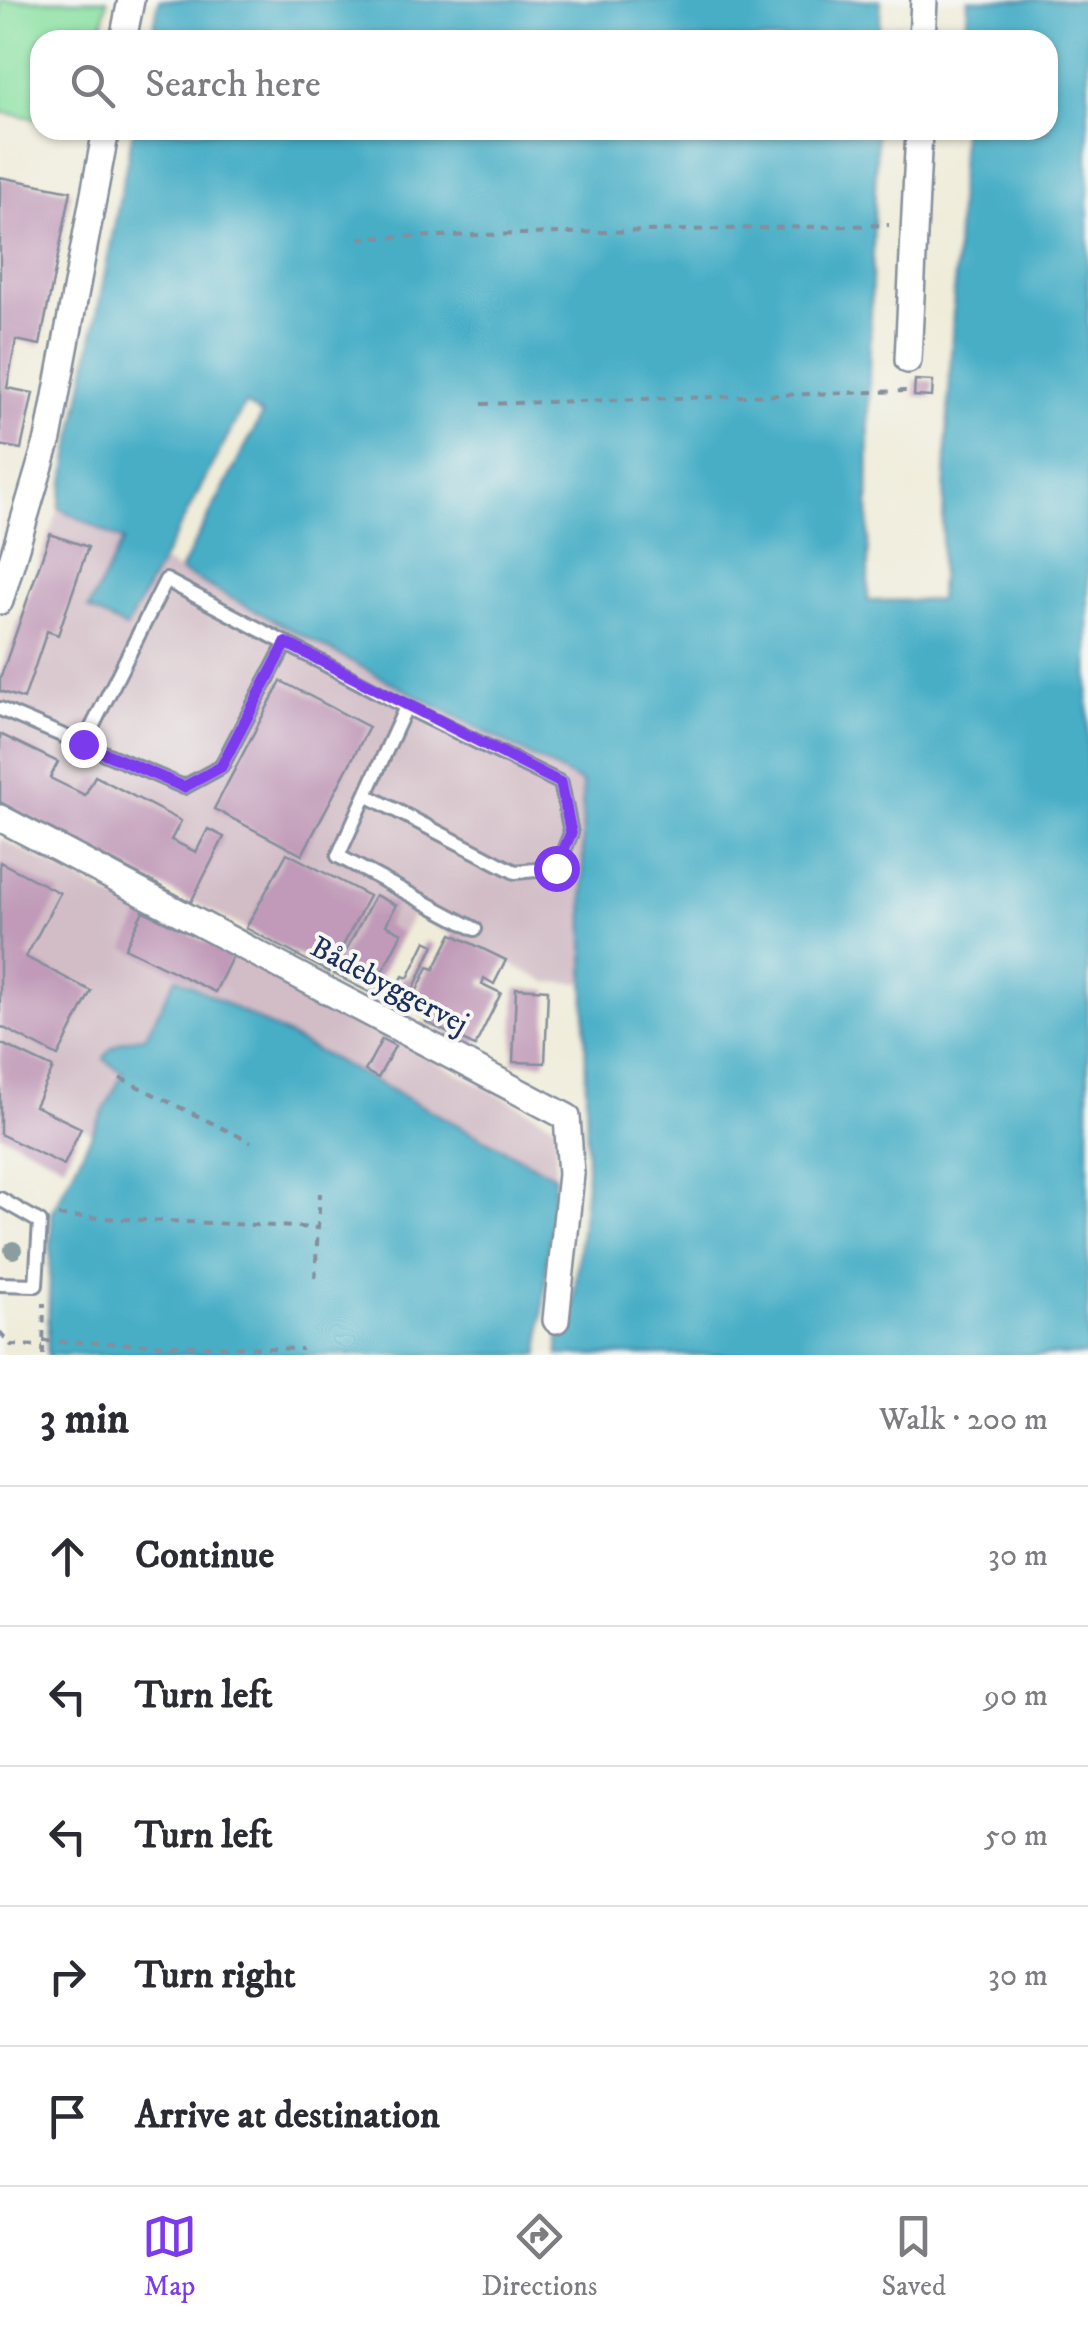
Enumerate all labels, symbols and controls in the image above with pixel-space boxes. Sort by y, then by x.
search box [30,30,1058,140]
icon: search [65,58,120,113]
text: Search here [145,61,321,109]
route end [61,722,107,768]
route start [534,846,580,892]
street label: Bådebyggervej [304,929,474,1043]
text: 3 min [40,1394,129,1446]
text: Walk · 200 m [879,1400,1048,1440]
icon: ahead [40,1529,95,1584]
text: Continue [135,1532,274,1580]
text: 30 m [988,1536,1048,1576]
icon: left [40,1669,95,1724]
text: Turn left [135,1672,273,1720]
text: 90 m [984,1676,1048,1716]
icon: left [40,1809,95,1864]
text: Turn left [135,1812,273,1860]
text: 50 m [984,1816,1048,1856]
icon: right [40,1949,95,2004]
text: Turn right [135,1952,296,2000]
text: 30 m [988,1956,1048,1996]
icon: arrive [40,2089,95,2144]
text: Arrive at destination [135,2092,440,2140]
tab: Map [142,2209,197,2304]
tab: Directions [481,2209,597,2304]
tab: Saved [882,2209,946,2304]

